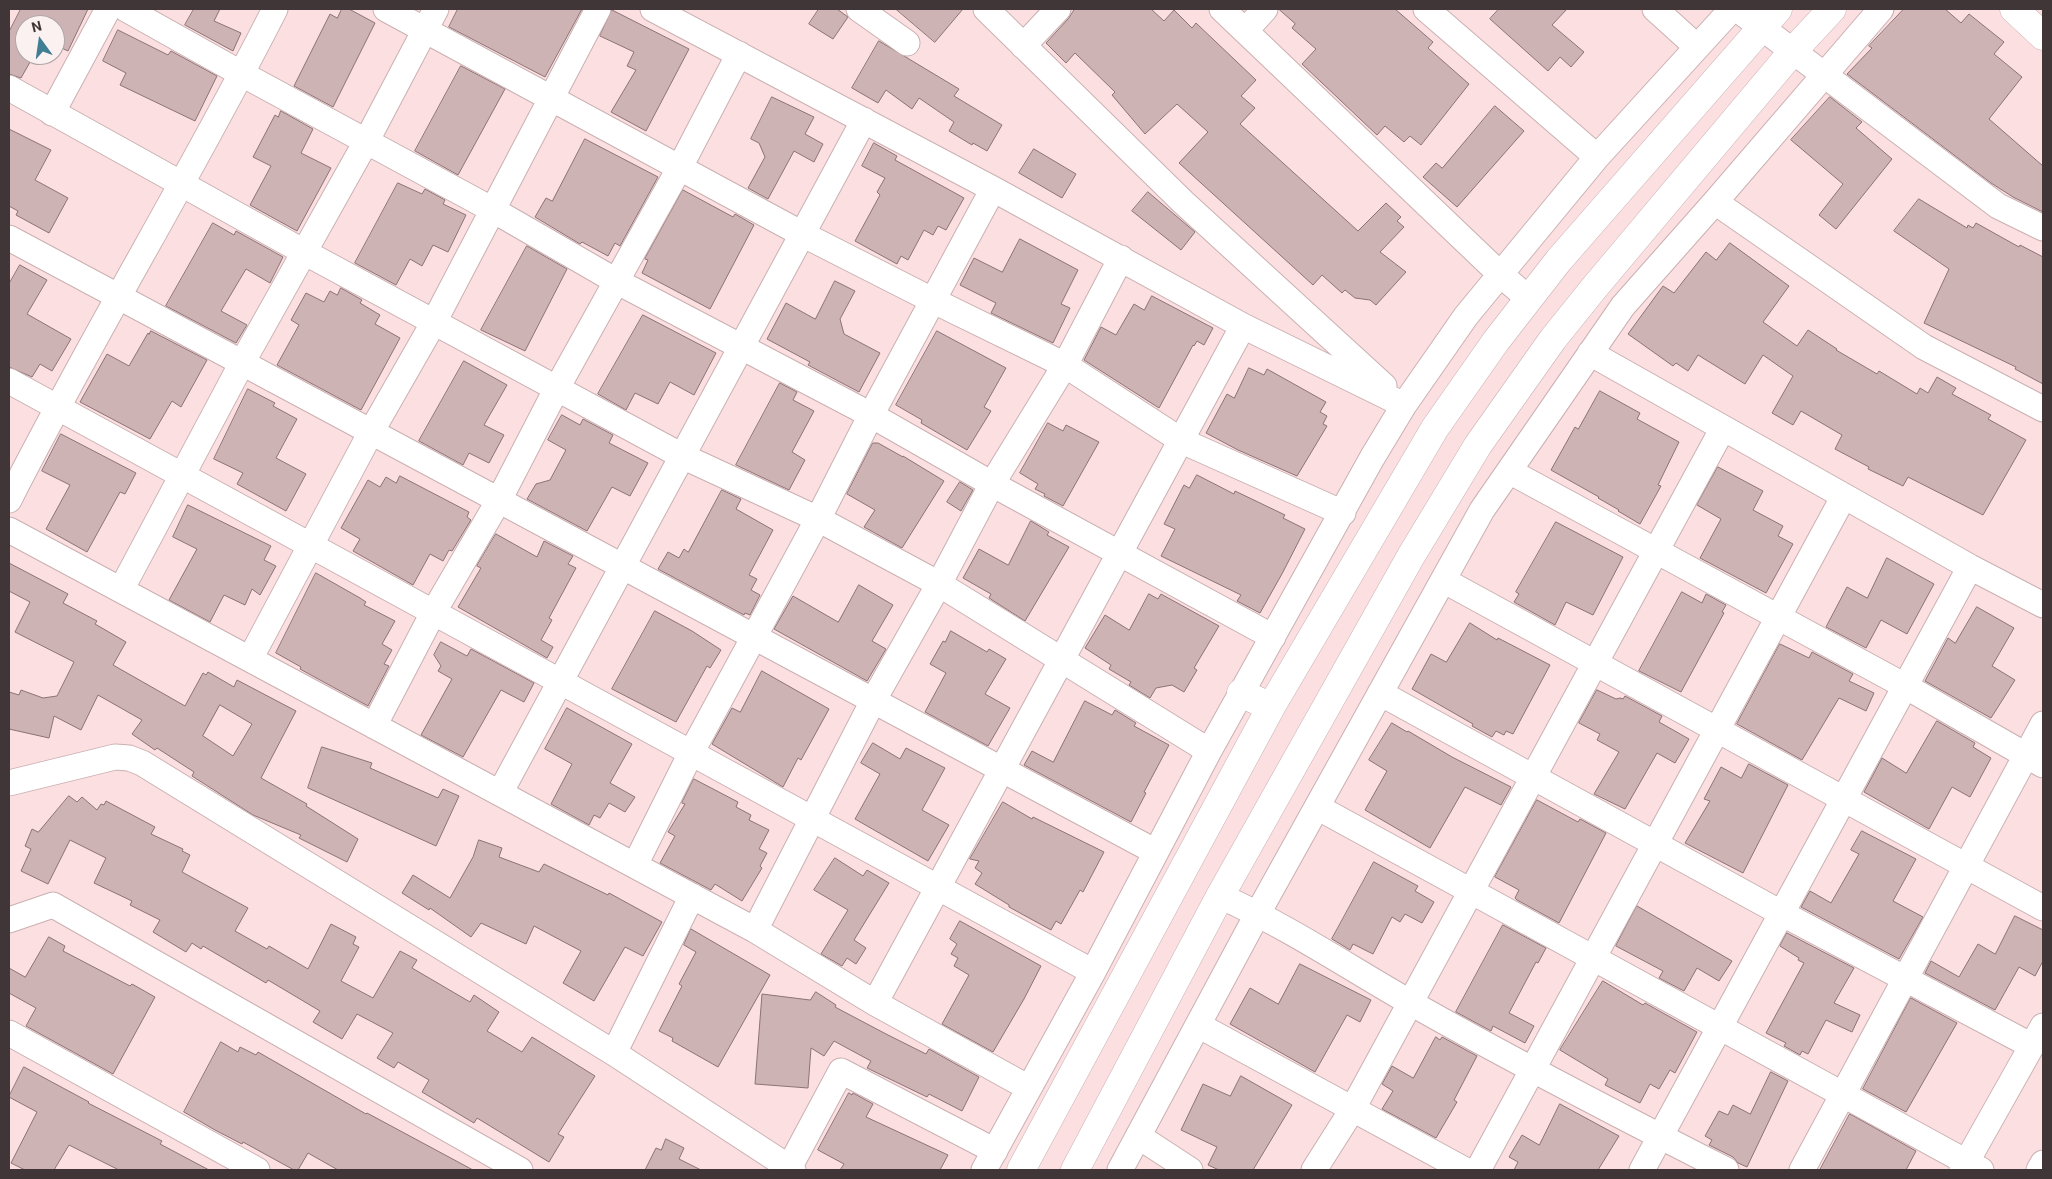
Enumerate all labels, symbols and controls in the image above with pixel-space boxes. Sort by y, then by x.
north arrow [15,15,65,65]
text: N [30,17,43,35]

